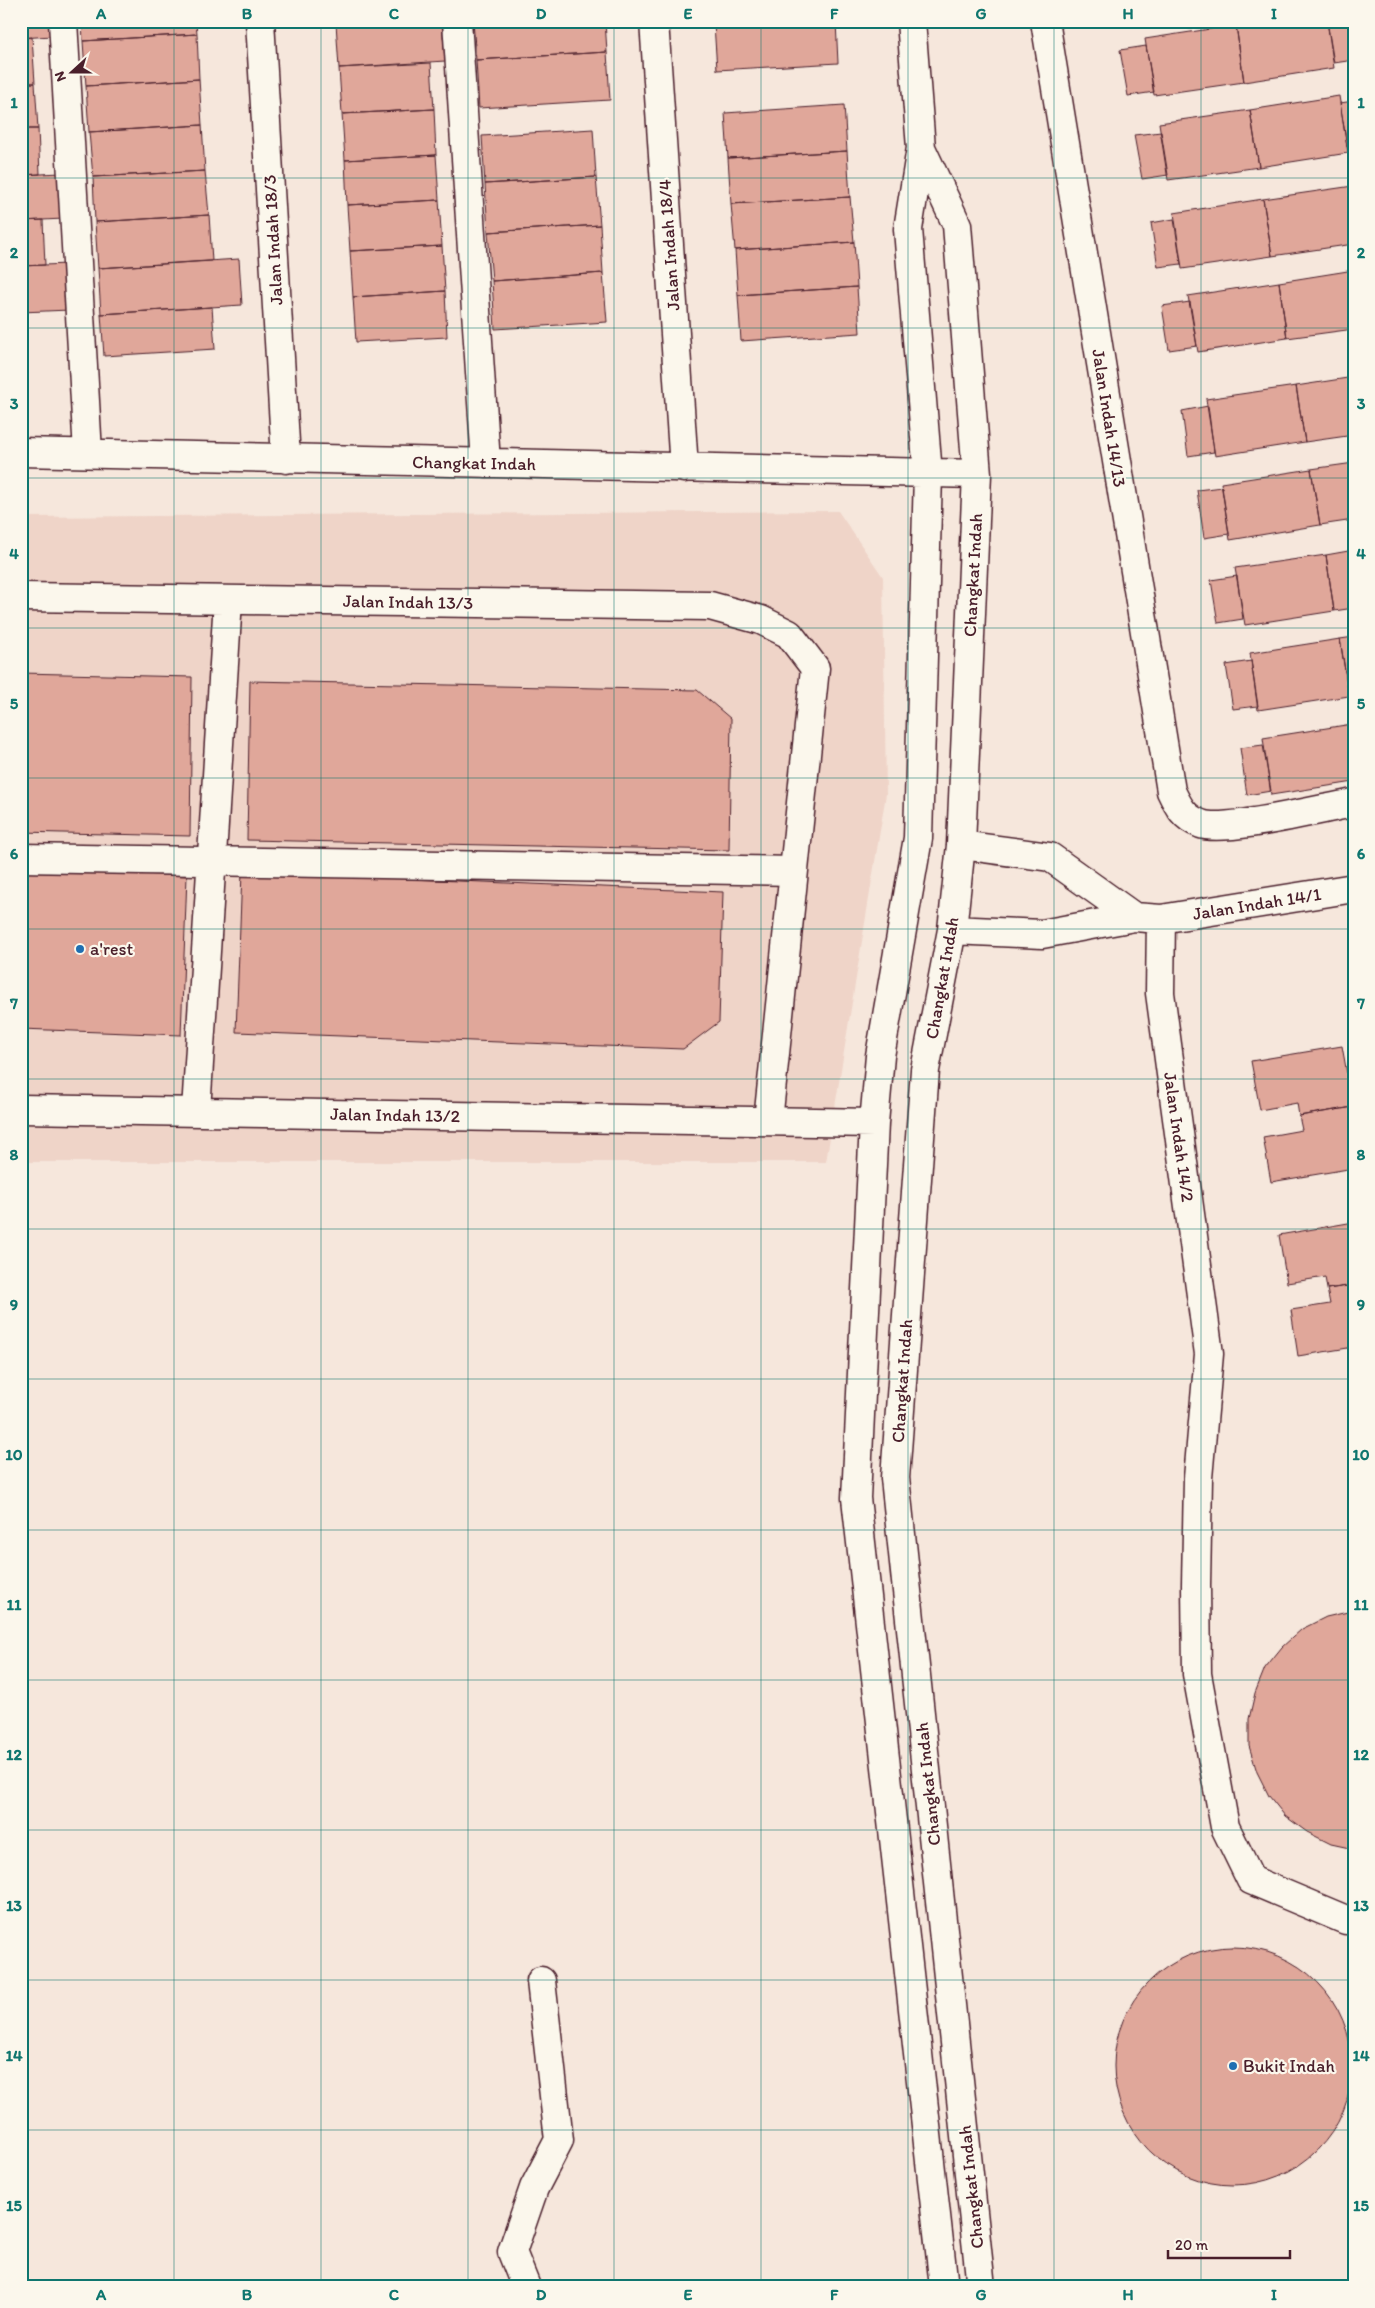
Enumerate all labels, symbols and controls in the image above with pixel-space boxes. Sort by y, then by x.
text: A [95,4,107,23]
text: B [242,4,253,23]
text: C [389,4,400,23]
text: D [536,4,547,23]
text: E [684,4,693,23]
text: F [830,4,839,23]
text: G [975,4,987,23]
text: H [1122,4,1134,23]
text: I [1271,4,1277,23]
north arrow [48,48,98,98]
text: N [51,69,70,84]
text: 1 [10,93,18,112]
text: 1 [1357,93,1365,112]
street label: Jalan Indah 18/3 [259,174,287,306]
street label: Jalan Indah 18/4 [653,178,685,311]
text: 2 [10,243,19,262]
text: 2 [1357,243,1366,262]
street label: Jalan Indah 14/13 [1087,347,1131,489]
text: 3 [10,394,19,413]
text: 3 [1357,394,1366,413]
street label: Changkat Indah [412,451,536,475]
street label: Changkat Indah [959,513,987,637]
text: 4 [9,544,19,563]
text: 4 [1356,544,1366,563]
street label: Jalan Indah 13/3 [343,590,474,614]
text: 5 [10,694,19,713]
text: 5 [1357,694,1366,713]
text: 6 [10,844,19,863]
text: 6 [1357,844,1366,863]
street label: Jalan Indah 14/1 [1191,883,1323,925]
street label: Changkat Indah [920,915,964,1041]
place label: a'rest [90,938,133,960]
marker: a'rest [74,943,86,955]
text: 7 [9,994,18,1013]
text: 7 [1356,994,1365,1013]
street label: Jalan Indah 14/2 [1159,1071,1199,1204]
street label: Jalan Indah 13/2 [330,1103,461,1127]
text: 8 [10,1145,19,1164]
text: 8 [1357,1145,1366,1164]
text: 9 [10,1295,18,1314]
text: 9 [1357,1295,1365,1314]
street label: Changkat Indah [887,1318,917,1444]
text: 10 [5,1445,23,1464]
text: 10 [1352,1445,1370,1464]
text: 11 [7,1595,22,1614]
text: 11 [1354,1595,1369,1614]
street label: Changkat Indah [911,1721,945,1847]
text: 12 [6,1745,23,1764]
text: 12 [1353,1745,1370,1764]
text: 13 [6,1896,22,1915]
text: 13 [1353,1896,1369,1915]
text: 14 [5,2046,23,2065]
text: 14 [1352,2046,1370,2065]
place label: Bukit Indah [1243,2055,1335,2077]
marker: Bukit Indah [1227,2060,1239,2072]
street label: Changkat Indah [954,2124,988,2250]
text: 15 [6,2196,23,2215]
text: 15 [1353,2196,1370,2215]
scale bar [1168,2228,1290,2260]
text: 20 m [1175,2236,1209,2254]
text: A [95,2285,107,2304]
text: B [242,2285,253,2304]
text: C [389,2285,400,2304]
text: D [536,2285,547,2304]
text: E [684,2285,693,2304]
text: F [830,2285,839,2304]
text: G [975,2285,987,2304]
text: H [1122,2285,1134,2304]
text: I [1271,2285,1277,2304]

